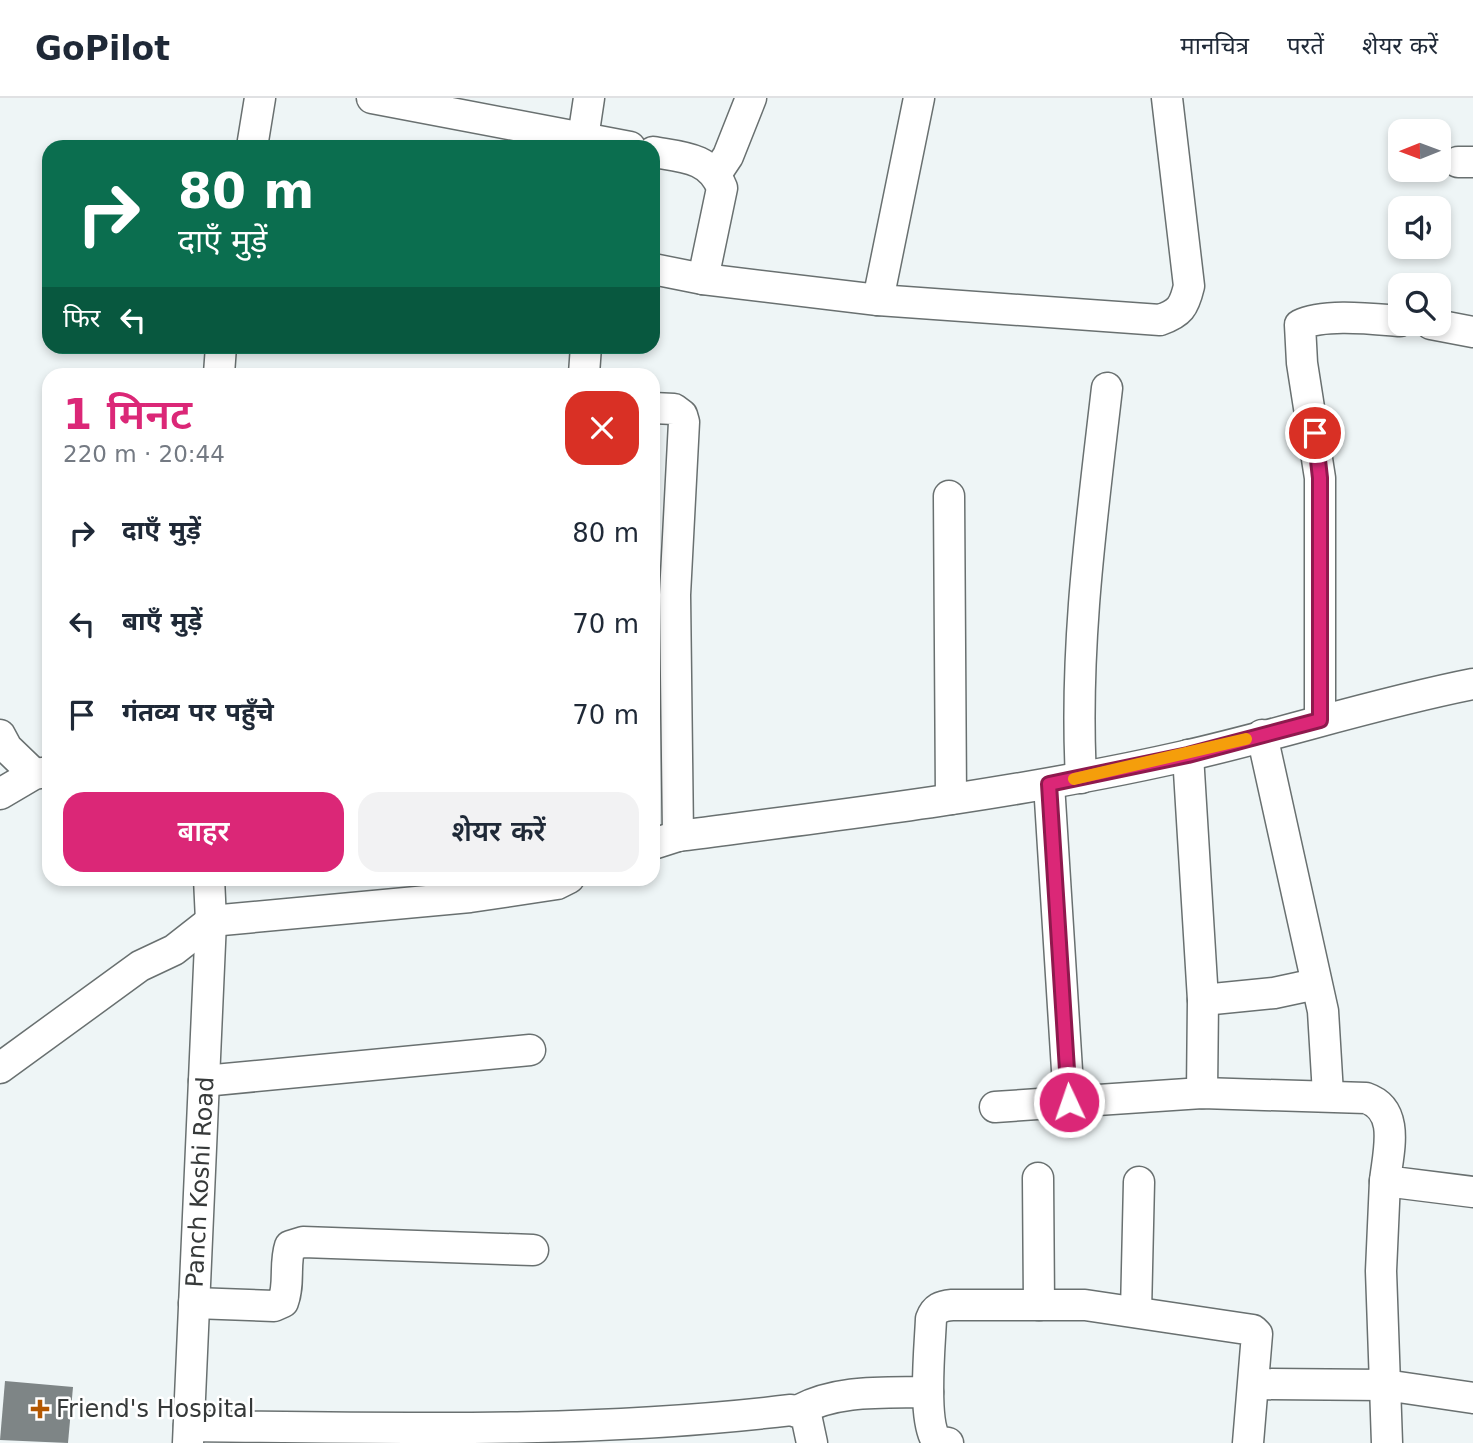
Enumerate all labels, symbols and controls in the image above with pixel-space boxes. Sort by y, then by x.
text: GoPilot [35,29,170,68]
text: मानचित्र [1180,32,1249,60]
text: परतें [1287,32,1324,60]
text: शेयर करें [1362,32,1438,60]
north arrow [1388,119,1451,182]
map controls [1388,119,1451,336]
text: 80 m [178,163,314,220]
icon: right [63,168,154,259]
button: sound [1388,196,1451,259]
text: दाएँ मुड़ें [178,222,267,260]
button: search [1388,273,1451,336]
icon: left [114,301,152,339]
text: फिर [63,303,100,333]
text: 1 मिनट [63,390,192,439]
button: close [565,391,639,465]
pin [1285,403,1345,463]
icon: arrive [1296,414,1334,452]
text: 220 m · 20:44 [63,441,225,467]
icon: right [63,514,101,552]
text: दाएँ मुड़ें [122,515,201,545]
text: 80 m [572,518,639,548]
icon: left [63,605,101,643]
text: बाएँ मुड़ें [122,606,202,636]
text: 70 m [572,609,639,639]
icon: arrive [63,696,101,734]
text: गंतव्य पर पहुँचे [122,697,274,727]
text: 70 m [572,700,639,730]
button: बाहर [63,792,344,872]
button: शेयर करें [358,792,639,872]
position arrow [1032,1065,1106,1139]
street label: Panch Koshi Road [181,1076,219,1288]
place label: Friend's Hospital [56,1395,254,1423]
marker: Friend's Hospital [30,1399,50,1419]

